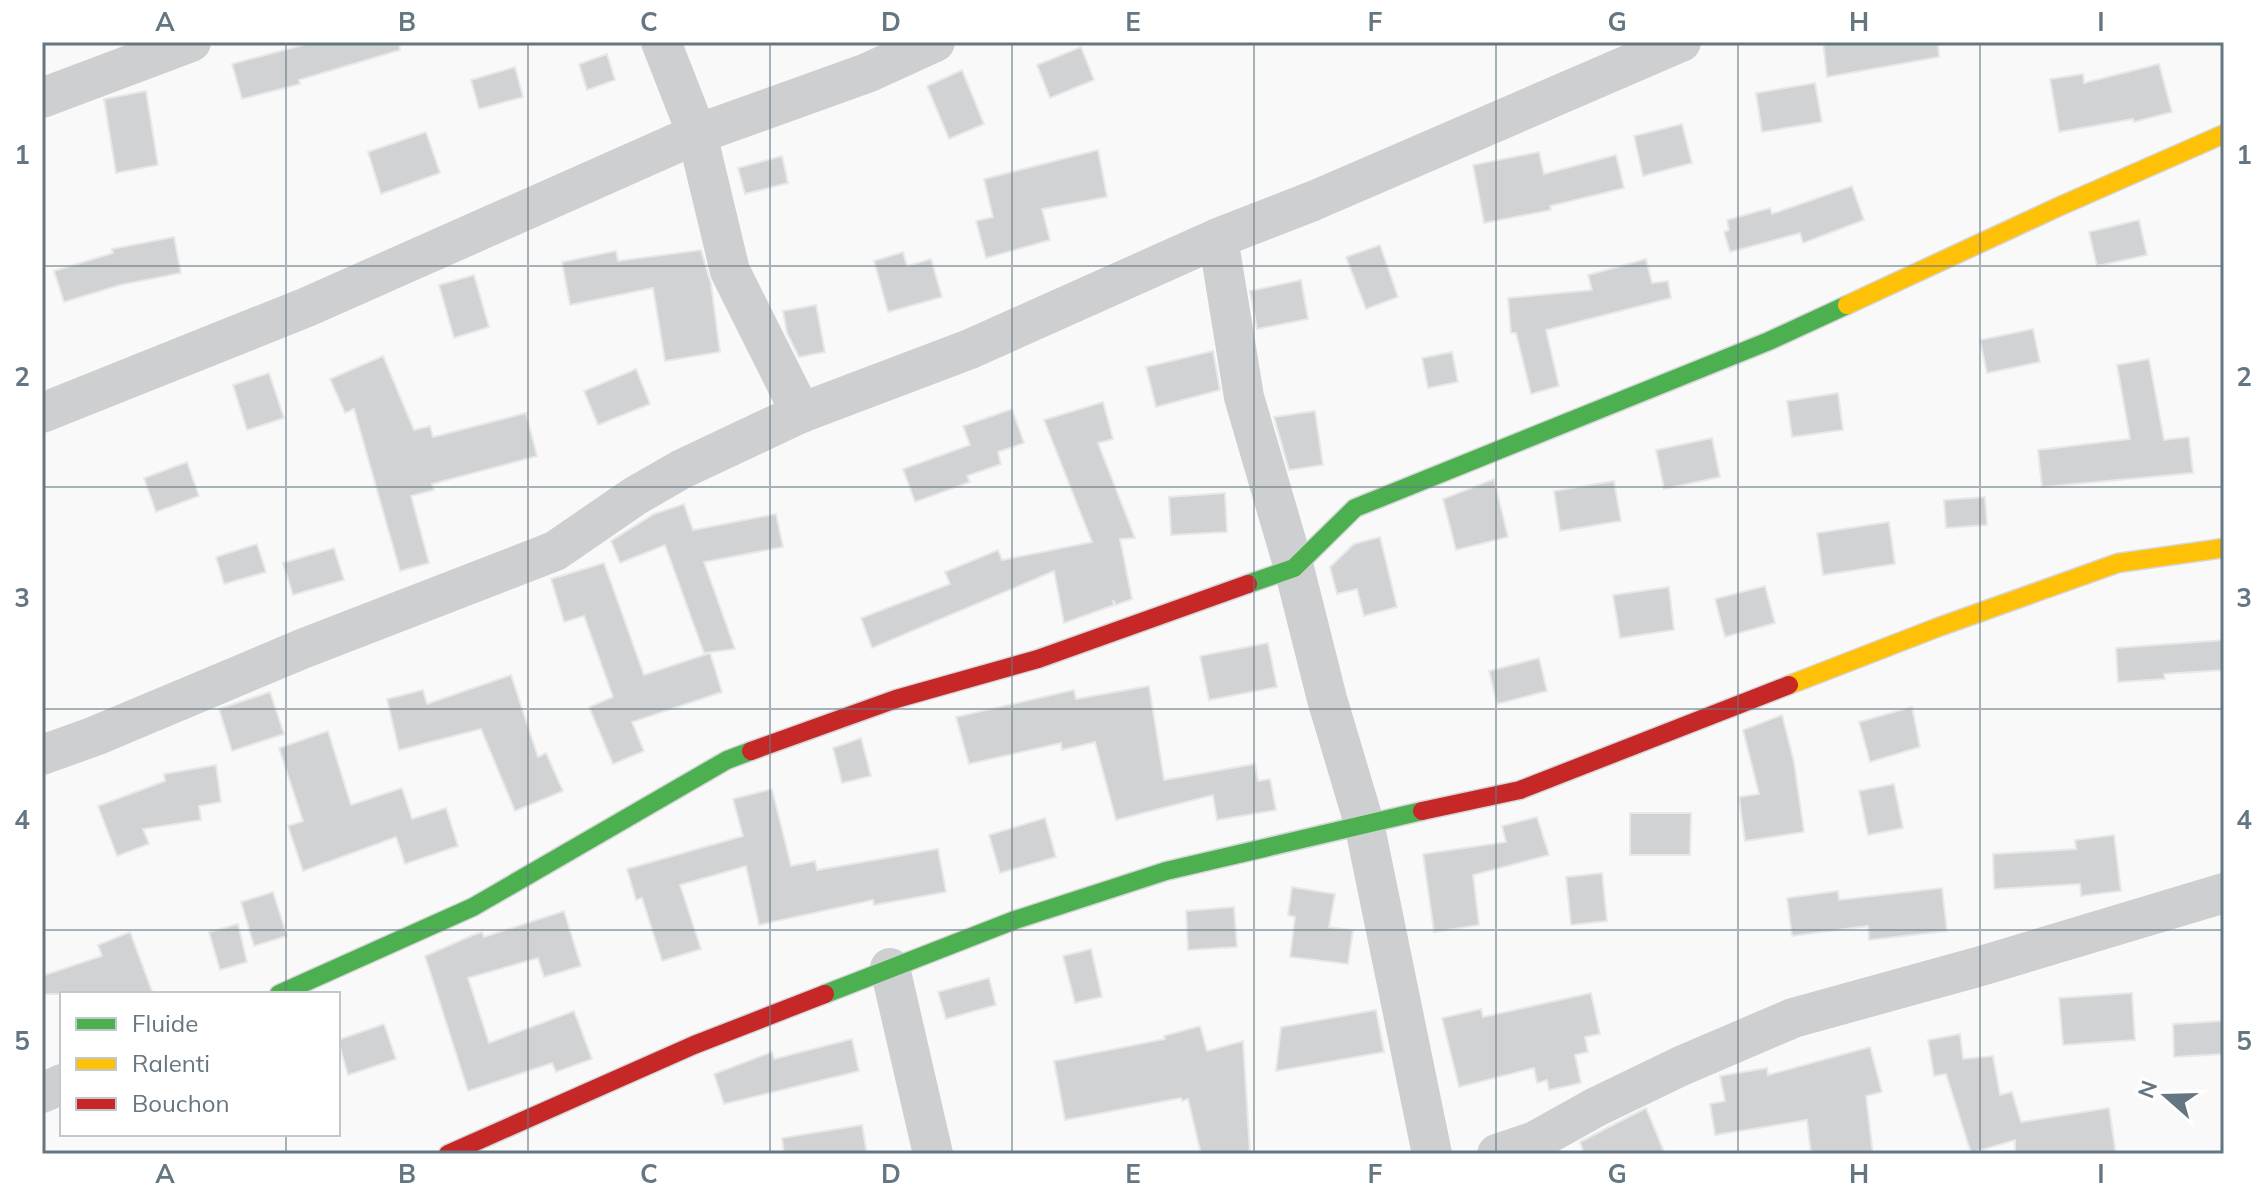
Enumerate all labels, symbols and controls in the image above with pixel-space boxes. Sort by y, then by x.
text: A [155,5,175,38]
text: B [398,5,416,38]
text: C [640,5,658,38]
text: D [881,5,901,38]
text: E [1125,5,1141,38]
text: F [1368,5,1383,38]
text: G [1607,5,1627,38]
text: H [1849,5,1869,38]
text: I [2097,5,2105,38]
text: 1 [14,138,30,171]
text: 1 [2236,138,2252,171]
text: 2 [14,360,30,393]
text: 2 [2236,360,2252,393]
text: 3 [14,581,30,614]
text: 3 [2236,581,2252,614]
text: 4 [14,803,30,836]
text: 4 [2236,803,2252,836]
legend [60,992,340,1136]
text: Fluide [132,1008,198,1038]
text: 5 [14,1024,30,1057]
text: 5 [2236,1024,2252,1057]
text: Ralenti [132,1048,210,1078]
north arrow [2126,1056,2206,1136]
text: N [2131,1077,2163,1102]
text: Bouchon [132,1088,230,1118]
text: A [155,1157,175,1190]
text: B [398,1157,416,1190]
text: C [640,1157,658,1190]
text: D [881,1157,901,1190]
text: E [1125,1157,1141,1190]
text: F [1368,1157,1383,1190]
text: G [1607,1157,1627,1190]
text: H [1849,1157,1869,1190]
text: I [2097,1157,2105,1190]

